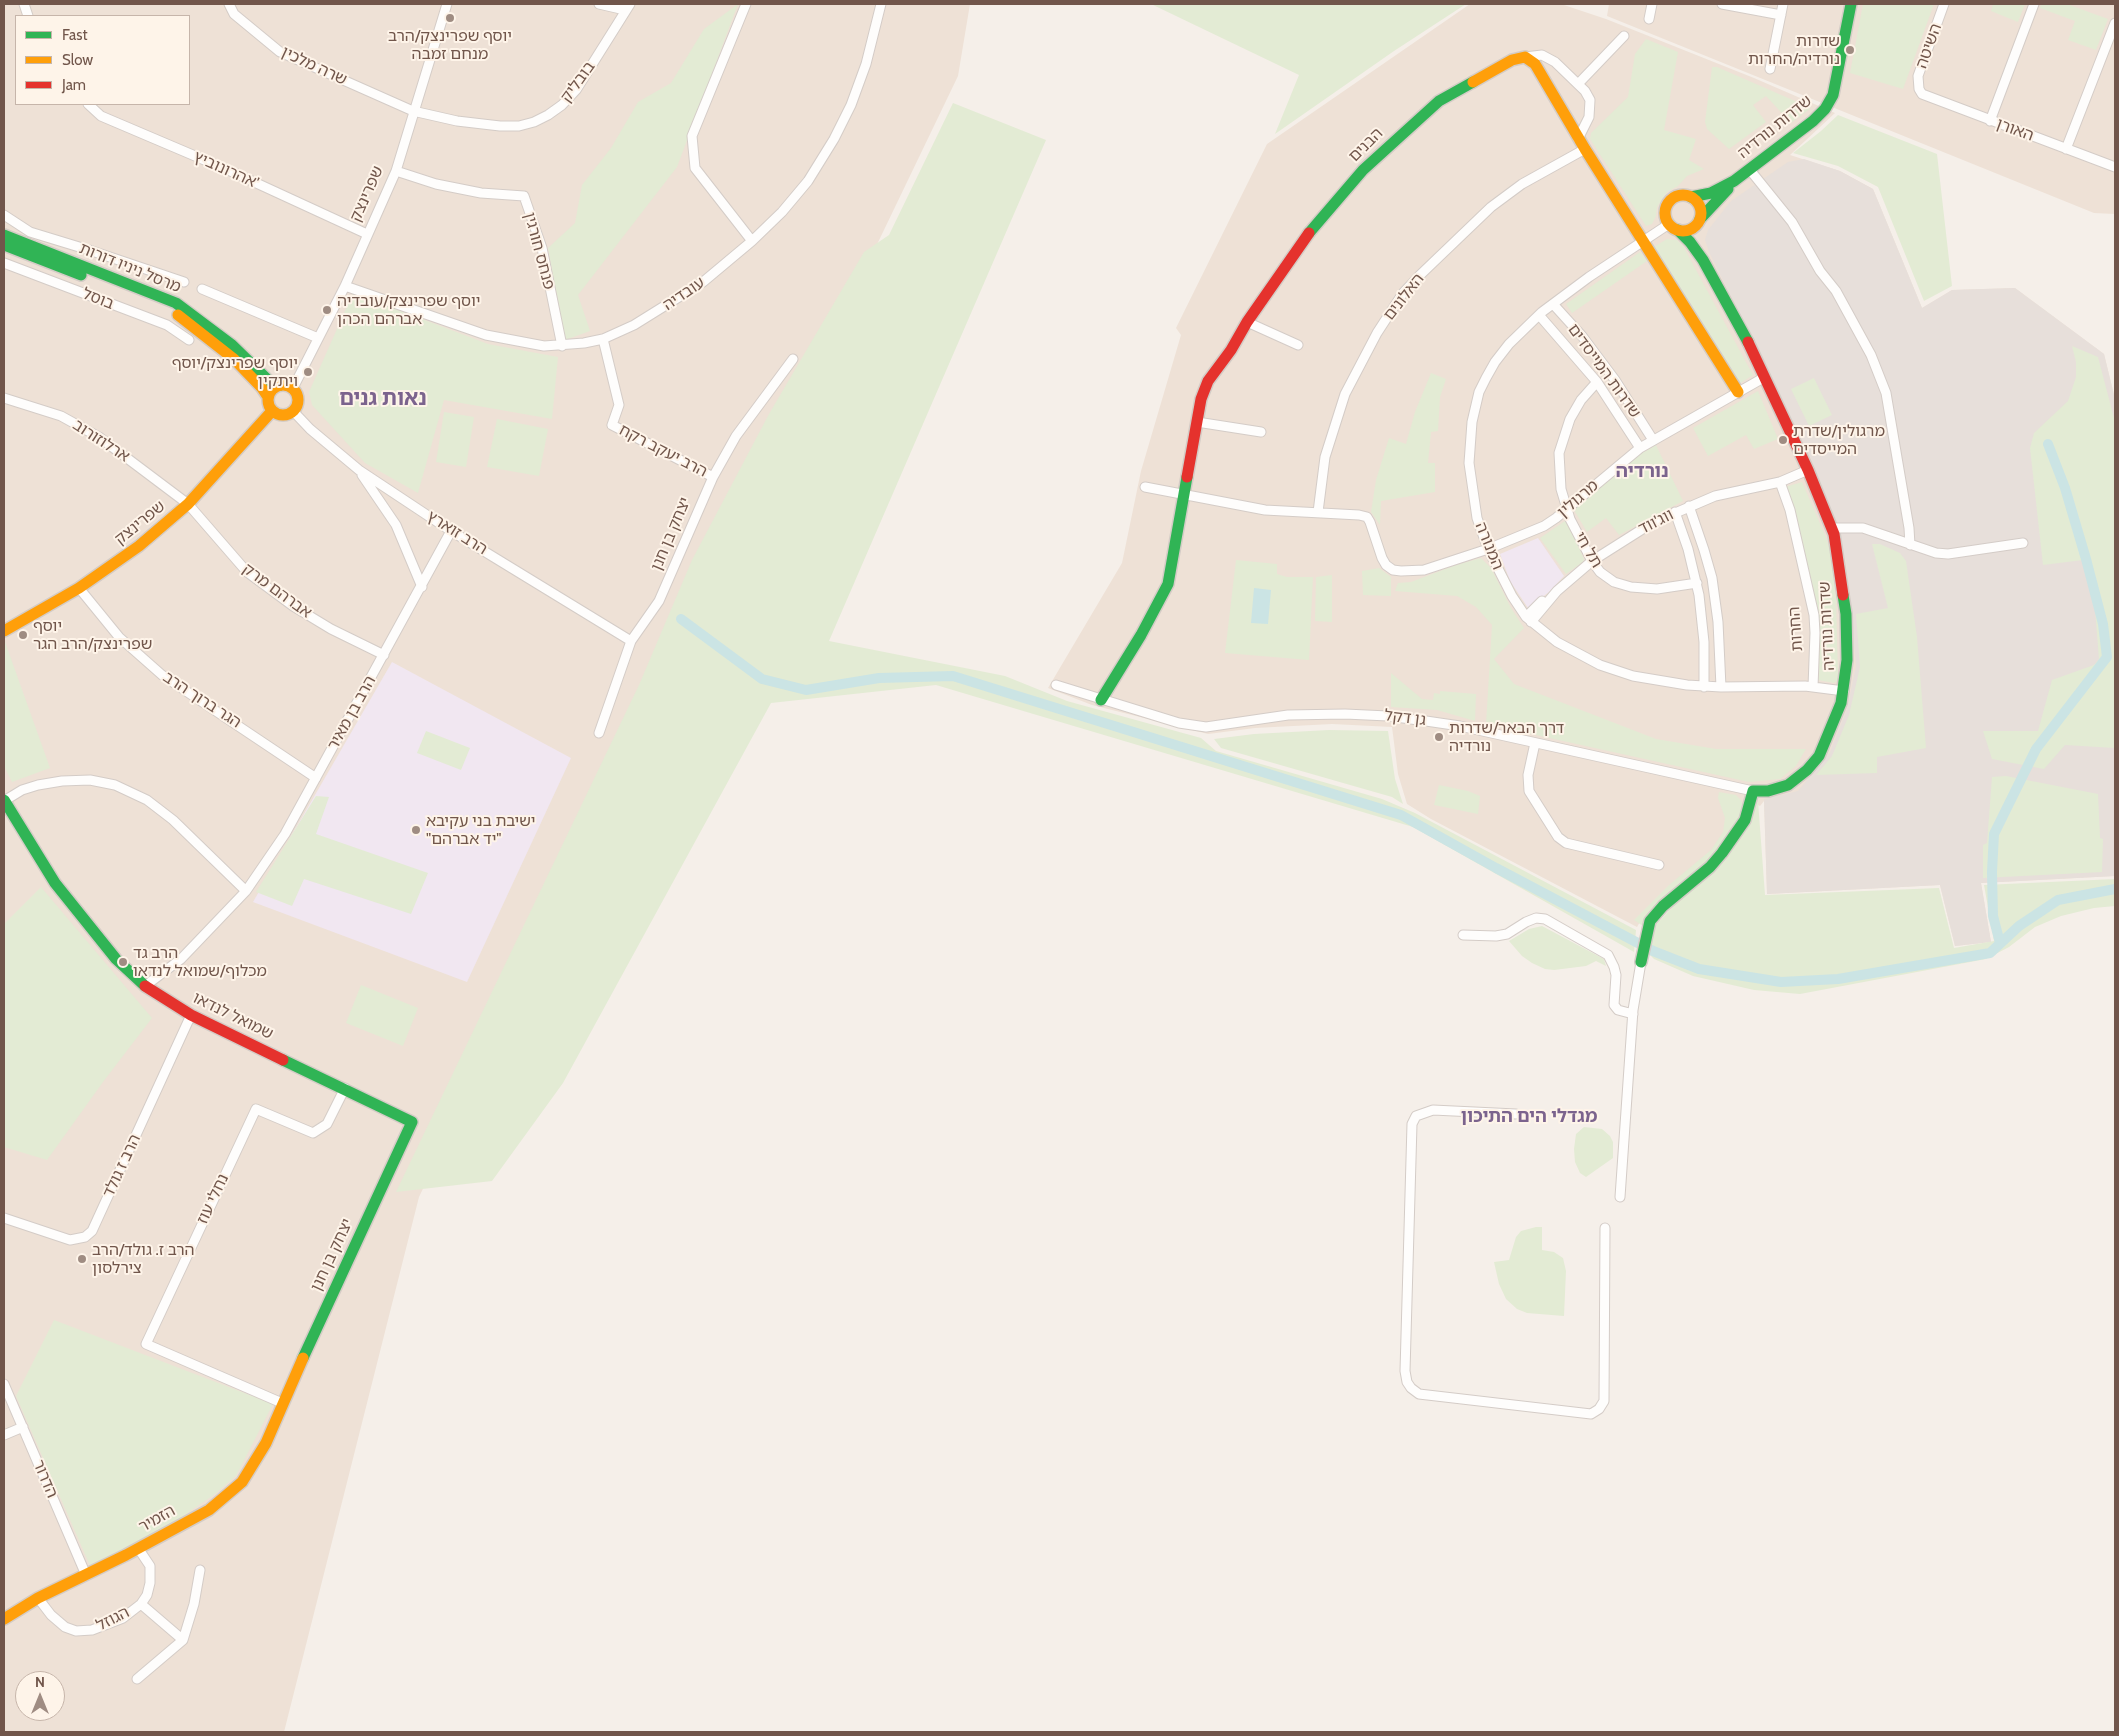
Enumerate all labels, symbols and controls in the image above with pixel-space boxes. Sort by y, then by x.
marker: יוסף שפרינצק/הרב מנחם זמבה [444,12,456,24]
legend [15,15,190,105]
street label: השיטה [1912,21,1946,71]
text: Fast [62,26,87,44]
place label: יוסף שפרינצק/הרב מנחם זמבה [388,26,512,64]
place label: שדרות נורדיה/החרות [1748,31,1840,69]
street label: שרה מלכין [278,42,350,90]
marker: שדרות נורדיה/החרות [1844,44,1856,56]
text: Slow [62,51,93,69]
street label: בובליק [557,58,599,106]
text: Jam [62,76,86,94]
street label: שדרות נורדיה [1734,91,1816,163]
street label: האורן [1994,114,2036,146]
street label: הבנים [1345,124,1387,166]
street label: אהרונוביץ' [190,147,262,193]
street label: שפרינצק [346,163,388,225]
street label: פנחס חורגין [519,210,559,292]
street label: מרסל ניניו דורות [76,239,184,297]
street label: האלונים [1380,270,1428,324]
street label: עובדיה [659,273,709,315]
street label: בוסל [79,284,117,314]
place label: יוסף שפרינצק/עובדיה אברהם הכהן [337,291,480,329]
marker: יוסף שפרינצק/עובדיה אברהם הכהן [321,304,333,316]
street label: שדרות המייסדים [1563,320,1645,422]
place label: יוסף שפרינצק/יוסף ויתקין [172,353,298,391]
marker: יוסף שפרינצק/יוסף ויתקין [302,366,314,378]
district label: נאות גנים [339,386,427,412]
street label: ארלוזורוב [69,416,133,466]
street label: הרב יעקב רקח [616,421,710,481]
place label: מרגולין/שדרת המייסדים [1793,421,1885,459]
marker: מרגולין/שדרת המייסדים [1777,434,1789,446]
district label: נורדיה [1615,460,1669,482]
street label: מרגולין [1554,476,1602,522]
street label: יצחק בן חנן [647,494,695,574]
street label: שפרינצק [111,497,169,549]
street label: ווג'ווד [1635,505,1677,539]
street label: הרב זוארץ [423,507,491,559]
street label: המנורה [1471,519,1507,573]
street label: תל חי [1570,529,1606,571]
street label: אברהם מרק [239,559,315,623]
street label: שדרות נורדיה [1815,581,1839,671]
street label: החרות [1785,606,1807,652]
place label: יוסף שפרינצק/הרב הגר [33,616,152,654]
marker: יוסף שפרינצק/הרב הגר [17,629,29,641]
street label: הגר ברוך הרב [159,668,245,732]
street label: הרב בן מאיר [324,673,380,753]
street label: גן דקל [1383,706,1427,730]
place label: דרך הבאר/שדרות נורדיה [1449,718,1564,756]
marker: דרך הבאר/שדרות נורדיה [1433,731,1445,743]
place label: ישיבת בני עקיבא "יד אברהם" [426,811,536,849]
marker: ישיבת בני עקיבא "יד אברהם" [410,824,422,836]
place label: הרב גד מכלוף/שמואל לנדאו [133,943,267,981]
marker: הרב גד מכלוף/שמואל לנדאו [117,956,129,968]
street label: שמואל לנדאו [190,988,276,1044]
district label: מגדלי הים התיכון [1461,1106,1597,1128]
street label: הרב ז גולד [99,1131,145,1201]
street label: נחלי עוז [193,1171,233,1227]
street label: יצחק בן חנן [307,1216,357,1294]
place label: הרב ז. גולד/הרב צירלסון [92,1240,195,1278]
marker: הרב ז. גולד/הרב צירלסון [76,1253,88,1265]
street label: הדרור [28,1457,62,1501]
street label: הזמיר [135,1501,179,1537]
street label: הגוזל [93,1603,133,1635]
north arrow [15,1671,65,1721]
text: N [35,1673,45,1691]

